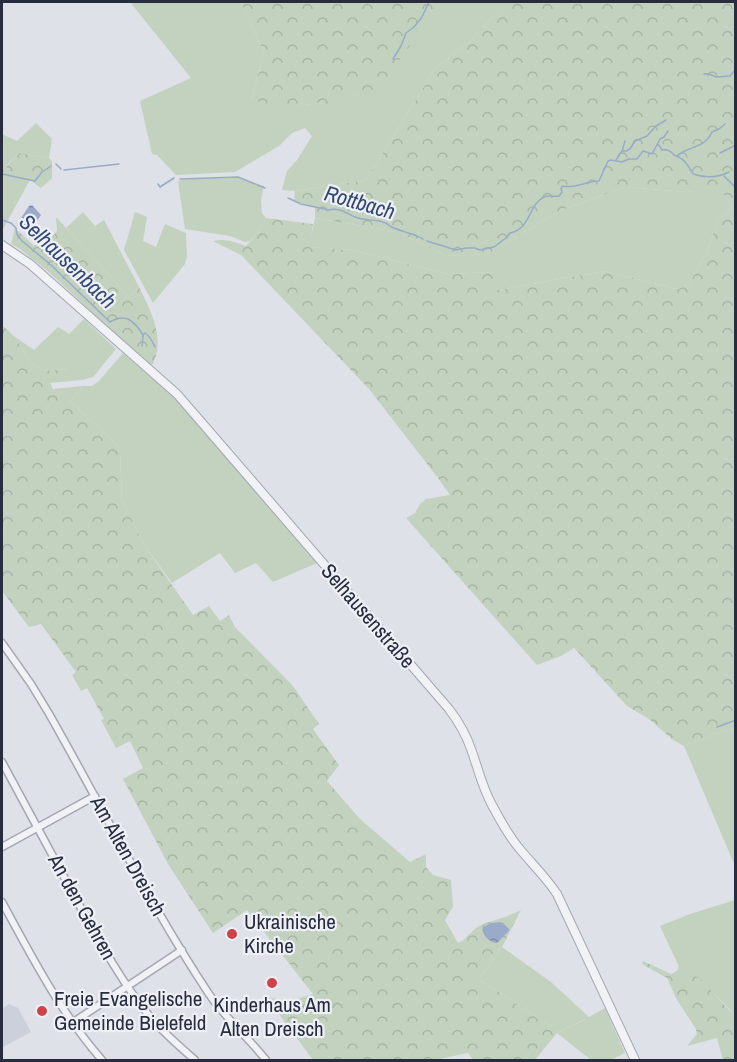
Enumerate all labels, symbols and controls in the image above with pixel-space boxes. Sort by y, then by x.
water label: Rottbach [321,178,399,226]
water label: Selhausenbach [13,207,123,315]
street label: Selhausenstraße [315,557,422,674]
street label: Am Alten Dreisch [83,790,173,921]
street label: An den Gehren [41,848,123,965]
place label: Ukrainische Kirche [244,907,336,960]
marker: Ukrainische Kirche [225,927,239,941]
marker: Kinderhaus Am Alten Dreisch [265,976,279,990]
place label: Freie Evangelische Gemeinde Bielefeld [54,984,206,1037]
place label: Kinderhaus Am Alten Dreisch [213,990,331,1043]
marker: Freie Evangelische Gemeinde Bielefeld [35,1004,49,1018]

